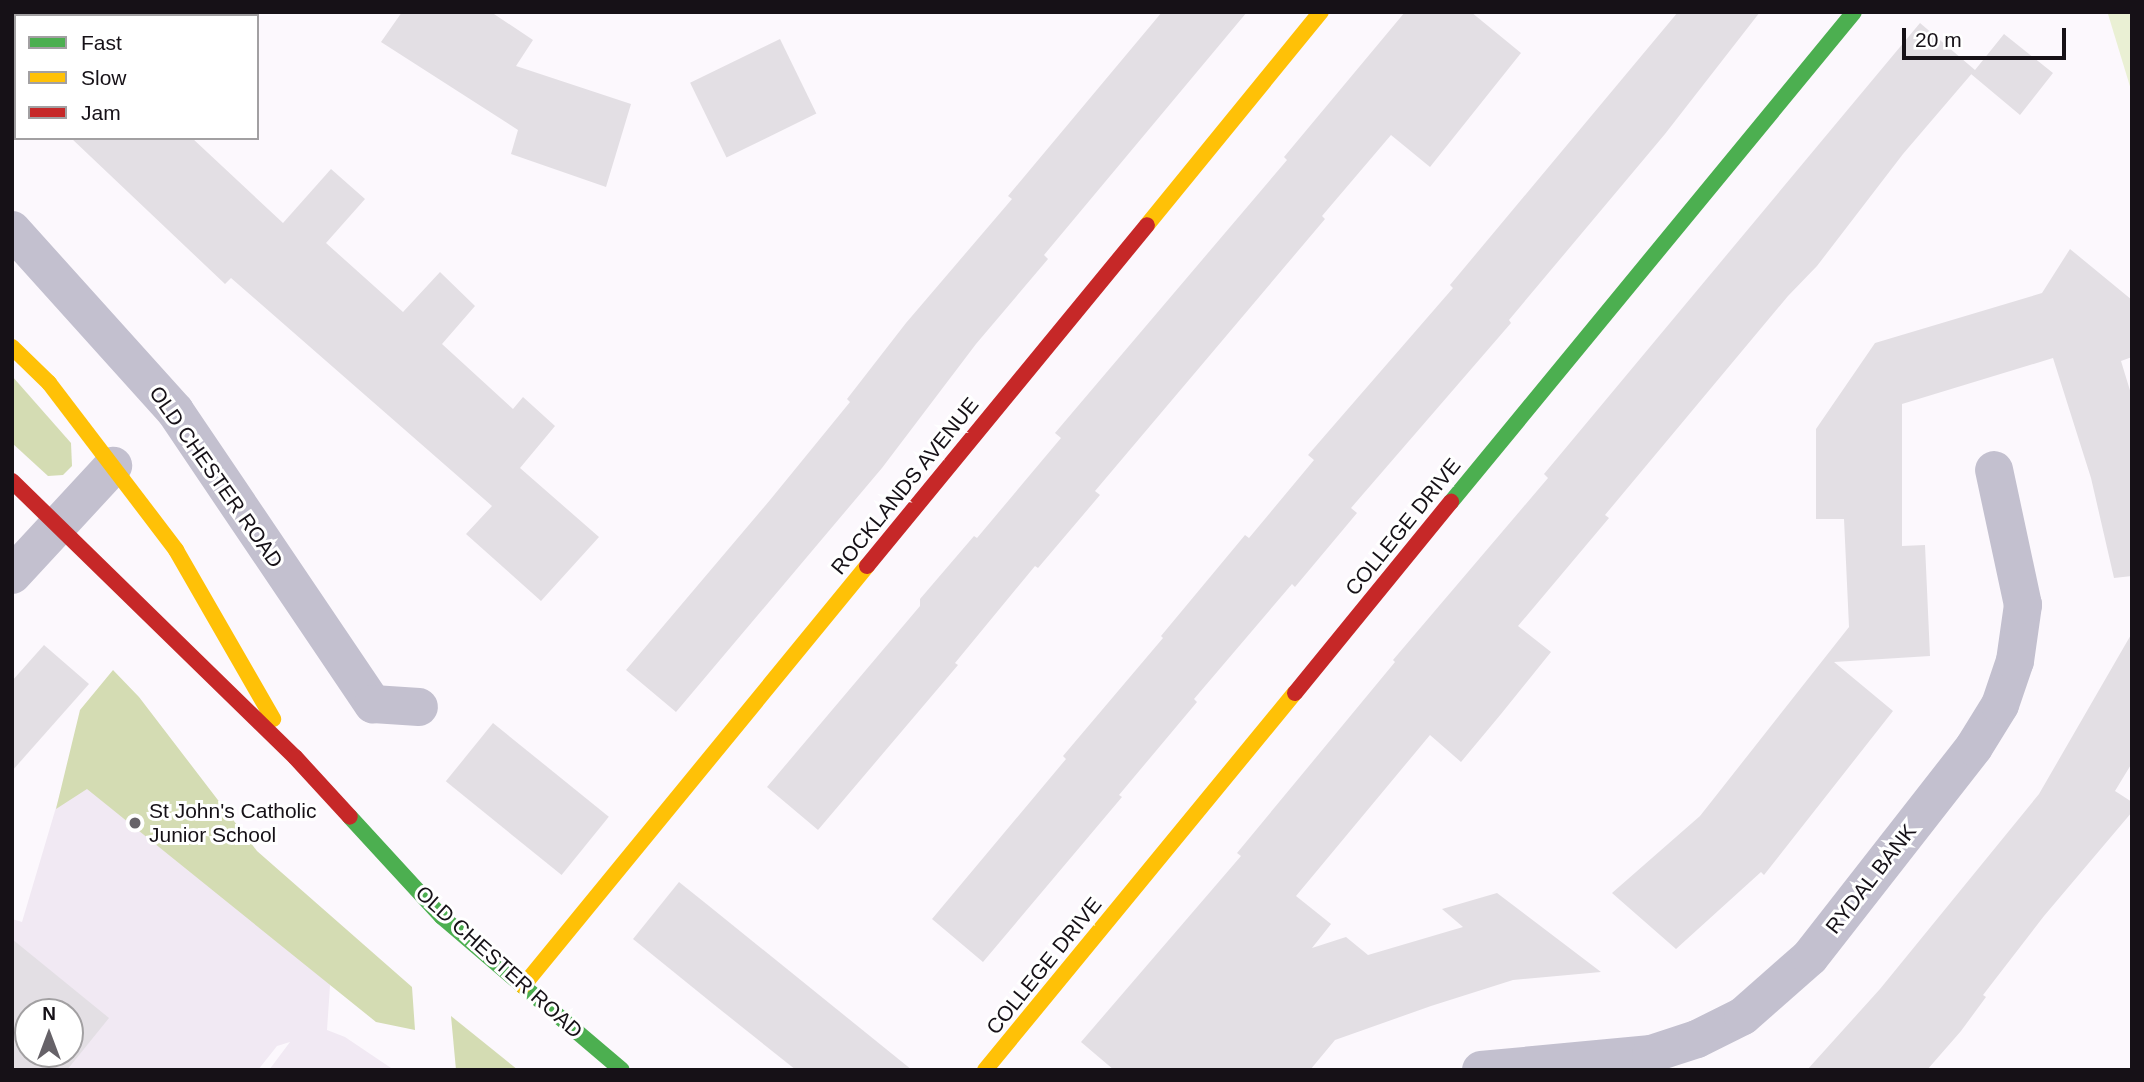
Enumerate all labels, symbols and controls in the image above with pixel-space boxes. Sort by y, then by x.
legend [14,14,259,140]
scale bar [1906,14,2070,58]
text: 20 m [1915,28,1962,51]
text: Fast [81,31,122,54]
text: Slow [81,66,127,89]
text: Jam [81,101,121,124]
street label: OLD CHESTER ROAD [144,381,288,573]
street label: ROCKLANDS AVENUE [826,392,984,580]
street label: COLLEGE DRIVE [1340,453,1466,601]
place label: St John's Catholic Junior School [149,798,316,848]
marker: St John's Catholic Junior School [127,815,143,831]
street label: RYDAL BANK [1820,819,1922,939]
street label: OLD CHESTER ROAD [410,880,588,1044]
street label: COLLEGE DRIVE [981,892,1107,1040]
north arrow [14,998,84,1068]
text: N [42,1003,56,1024]

